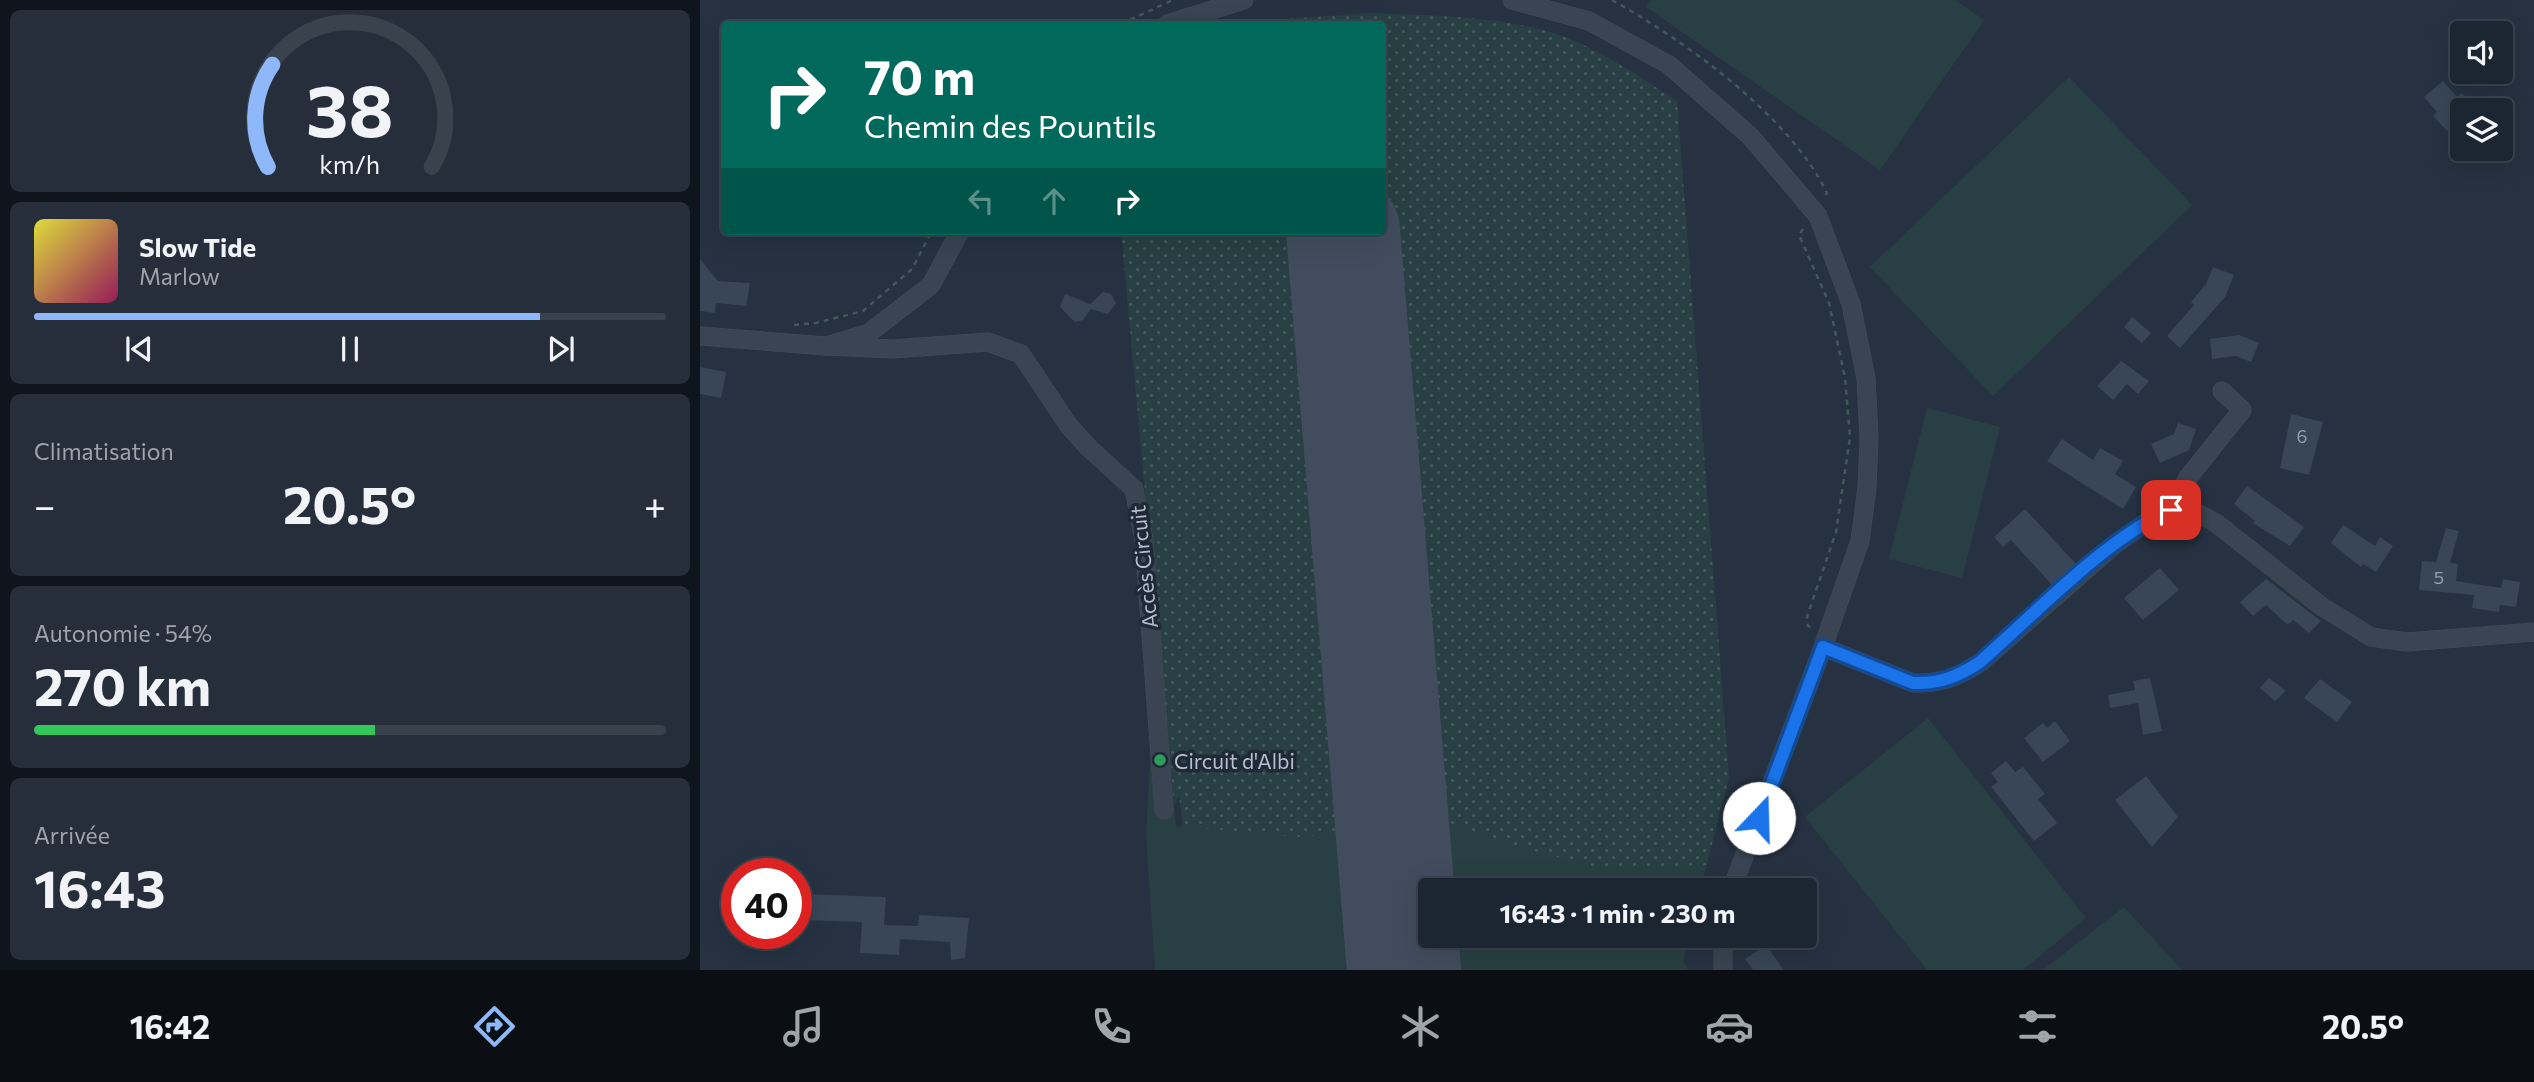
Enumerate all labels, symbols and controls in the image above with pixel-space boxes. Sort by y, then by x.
map controls [2450,21,2513,161]
button: sound [2450,21,2513,84]
text: 70 m [864,45,975,105]
icon: right [749,49,840,140]
text: 38 [306,63,394,152]
button: layers [2450,98,2513,161]
text: Chemin des Pountils [864,105,1157,145]
text: km/h [320,149,380,179]
icon: left [962,182,1000,220]
icon: ahead [1035,182,1073,220]
icon: right [1108,182,1146,220]
text: Slow Tide [139,231,256,262]
text: Marlow [139,262,220,290]
icon: previous [120,330,158,368]
icon: pause [331,330,369,368]
icon: next [542,330,580,368]
house number: 6 [2297,425,2307,447]
text: Climatisation [34,437,174,465]
text: 20.5° [283,471,416,535]
pin [2141,480,2201,540]
text: − [34,481,56,528]
text: + [644,481,666,528]
icon: arrive [2152,491,2190,529]
street label: Accès Circuit [1124,504,1162,630]
house number: 5 [2434,566,2444,588]
text: Autonomie · 54% [34,619,212,647]
text: 270 km [34,653,211,717]
place label: Circuit d'Albi [1174,748,1295,773]
marker: Circuit d'Albi [1152,752,1168,768]
position arrow [1722,781,1796,855]
text: Arrivée [34,821,110,849]
text: 16:43 [34,855,166,919]
speed limit sign: 40 [721,858,812,949]
text: 16:43 · 1 min · 230 m [1500,897,1735,928]
icon: directions [470,1002,519,1051]
icon: music [779,1002,828,1051]
icon: phone [1087,1002,1136,1051]
icon: climate [1396,1002,1445,1051]
icon: car [1705,1002,1754,1051]
icon: filters [2013,1002,2062,1051]
text: 16:42 [130,1006,210,1046]
text: 20.5° [2322,1006,2404,1046]

